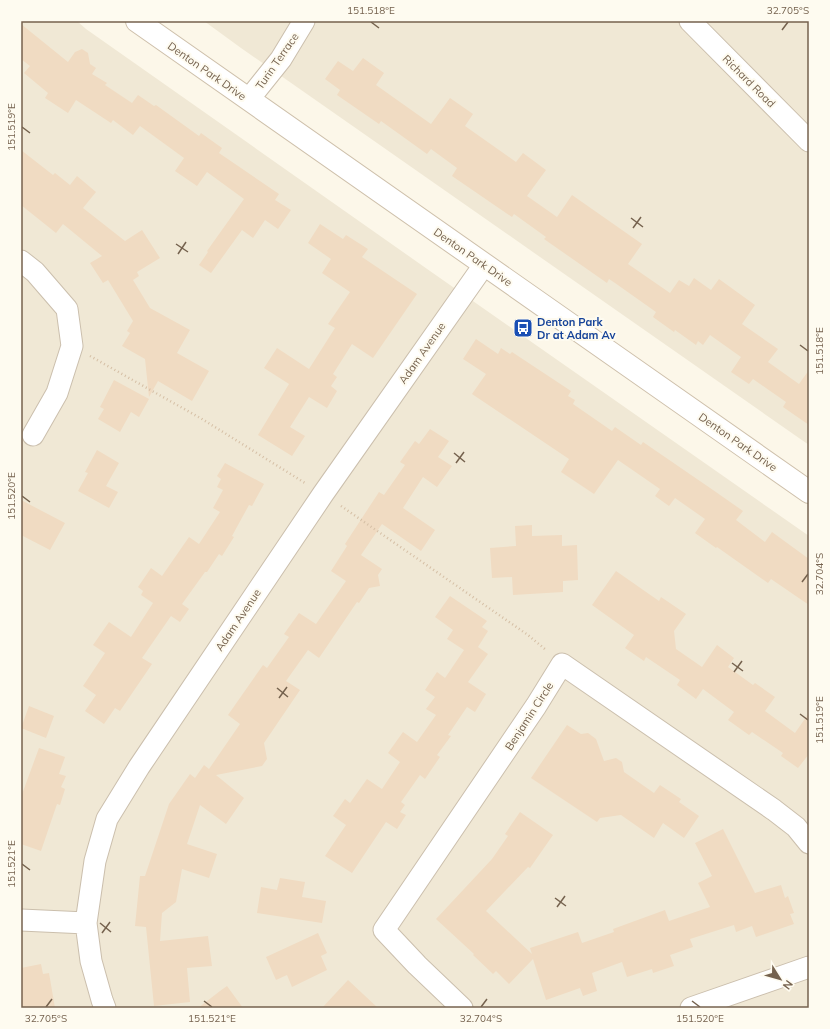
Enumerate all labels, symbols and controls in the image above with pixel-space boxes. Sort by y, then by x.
text: 151.518°E [347,4,395,17]
text: 32.705°S [767,4,809,17]
street label: Turin Terrace [252,30,302,92]
street label: Denton Park Drive [165,39,249,103]
street label: Richard Road [720,52,778,110]
text: 151.519°E [5,103,18,151]
street label: Denton Park Drive [431,225,515,289]
place label: Denton Park Dr at Adam Av [537,315,615,342]
bus stop icon: Denton Park Dr at Adam Av [512,317,534,339]
street label: Adam Avenue [396,319,448,387]
text: 151.518°E [813,327,826,375]
street label: Denton Park Drive [696,410,780,474]
text: 151.520°E [5,472,18,520]
text: 32.704°S [813,553,826,595]
street label: Adam Avenue [212,586,264,654]
street label: Benjamin Circle [502,679,556,753]
text: 151.519°E [813,696,826,744]
text: 151.521°E [5,840,18,888]
north arrow [760,959,800,999]
text: N [780,977,796,993]
text: 32.705°S [25,1012,67,1025]
text: 151.521°E [188,1012,236,1025]
text: 32.704°S [460,1012,502,1025]
text: 151.520°E [676,1012,724,1025]

